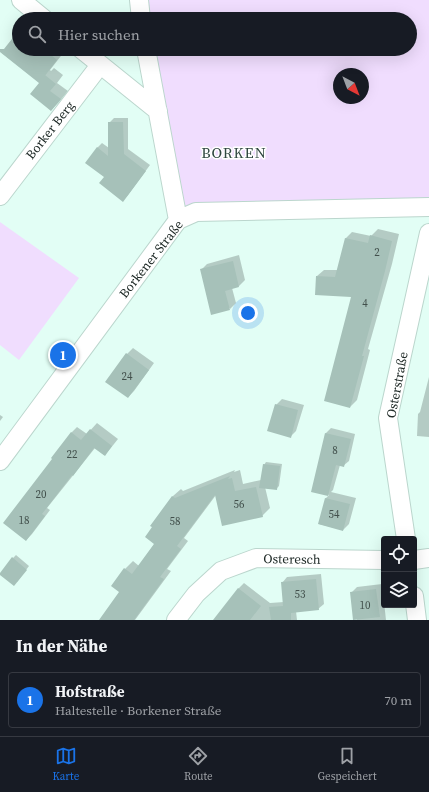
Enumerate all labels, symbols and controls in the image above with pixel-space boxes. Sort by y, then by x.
search box [12,12,417,56]
icon: search [26,23,48,45]
text: Hier suchen [58,24,140,45]
north arrow [333,68,369,104]
street label: Borker Berg [22,97,78,163]
district label: BORKEN [201,142,267,163]
street label: Borkener Straße [115,216,187,301]
house number: 2 [374,245,380,260]
house number: 4 [362,296,368,311]
your location [238,303,258,323]
pin: 1 [50,340,76,370]
street label: Osterstraße [382,350,412,420]
house number: 24 [122,369,133,384]
house number: 8 [332,443,338,458]
house number: 22 [67,447,78,462]
house number: 20 [36,487,47,502]
house number: 56 [234,497,245,512]
house number: 54 [329,507,340,522]
house number: 18 [19,513,30,528]
house number: 58 [170,514,181,529]
map controls [381,536,417,608]
button: locate [381,536,417,572]
street label: Osteresch [263,550,321,568]
button: layers [381,572,417,608]
house number: 53 [295,587,306,602]
house number: 10 [360,598,371,613]
text: In der Nähe [16,634,107,658]
text: Hofstraße [55,681,124,702]
text: 1 [26,692,34,709]
text: 70 m [384,692,412,709]
text: Haltestelle · Borkener Straße [55,702,221,719]
tab: Karte [52,745,79,784]
tab: Route [184,745,213,784]
tab: Gespeichert [318,745,377,784]

